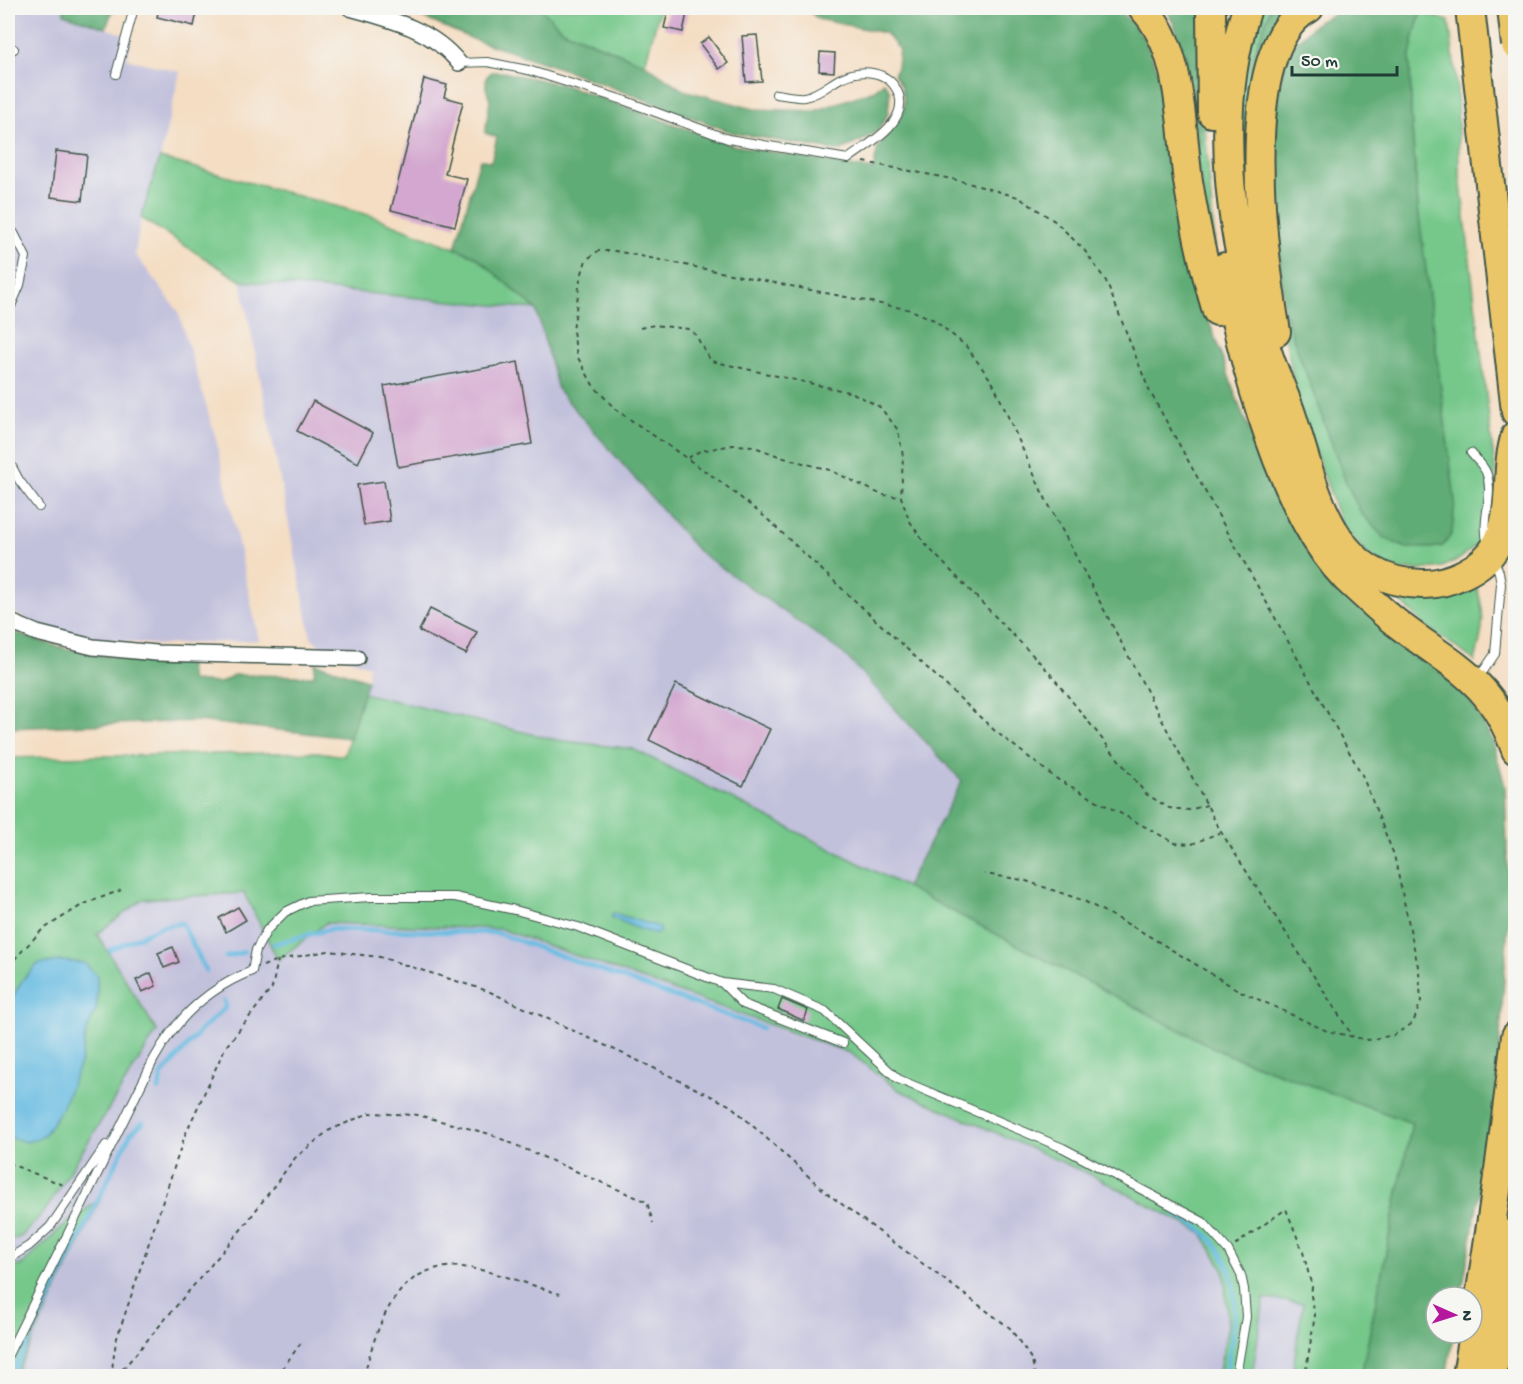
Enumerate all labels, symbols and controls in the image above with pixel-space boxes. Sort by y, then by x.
scale bar [1292,39,1397,77]
text: 50 m [1301,52,1338,73]
north arrow [1424,1285,1484,1345]
text: N [1456,1310,1475,1322]

